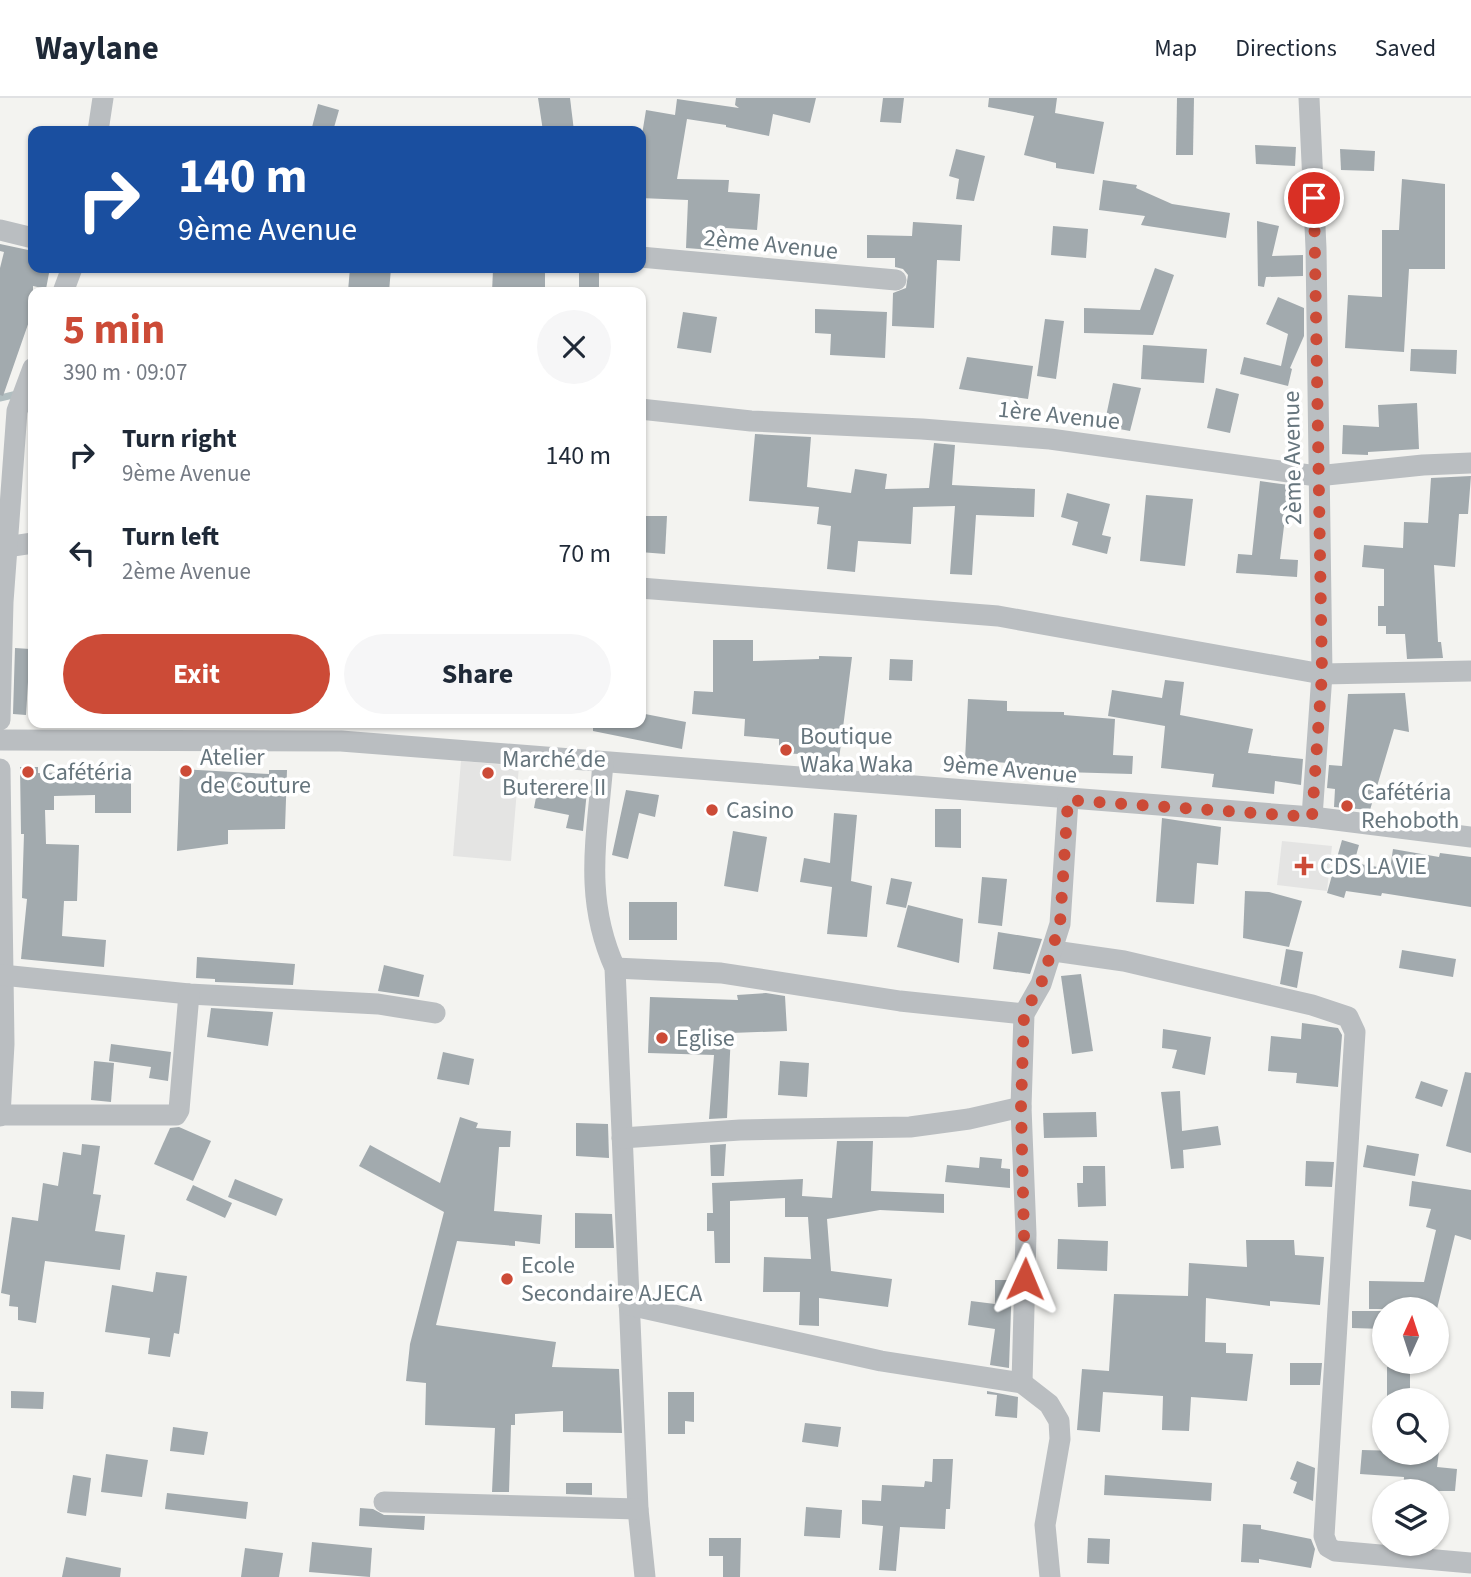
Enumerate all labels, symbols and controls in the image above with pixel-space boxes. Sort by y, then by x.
text: Waylane [35,25,159,72]
text: Map [1154,31,1197,66]
text: Directions [1235,31,1337,66]
text: Saved [1375,31,1436,66]
text: 140 m [178,142,307,212]
icon: right [63,154,154,245]
pin [1284,168,1344,228]
icon: arrive [1295,179,1333,217]
text: 9ème Avenue [178,207,357,253]
street label: 2ème Avenue [702,220,840,269]
text: 5 min [63,300,165,360]
button: close [537,310,611,384]
text: 390 m · 09:07 [63,356,187,389]
street label: 2ème Avenue [1274,390,1311,525]
street label: 1ère Avenue [996,392,1122,439]
text: Turn right [122,420,237,457]
icon: right [63,436,101,474]
text: 140 m [545,437,611,474]
text: 9ème Avenue [122,457,251,490]
text: Turn left [122,518,219,555]
icon: left [63,534,101,572]
text: 70 m [558,535,611,572]
text: 2ème Avenue [122,555,251,588]
button: Exit [63,634,330,714]
button: Share [344,634,611,714]
place label: Boutique Waka Waka [800,719,913,782]
place label: Atelier de Couture [200,740,311,803]
place label: Marché de Buterere II [502,742,606,805]
marker: Boutique Waka Waka [778,742,794,758]
street label: 9ème Avenue [941,746,1078,793]
place label: Cafétéria [42,755,132,790]
marker: Atelier de Couture [178,763,194,779]
marker: Cafétéria [20,764,36,780]
marker: Marché de Buterere II [480,765,496,781]
place label: Cafétéria Rehoboth [1361,775,1459,838]
place label: Casino [726,793,794,828]
marker: Cafétéria Rehoboth [1339,798,1355,814]
marker: Casino [704,802,720,818]
place label: CDS LA VIE [1320,849,1427,884]
marker: CDS LA VIE [1294,856,1314,876]
place label: Eglise [676,1021,735,1056]
marker: Eglise [654,1030,670,1046]
position arrow [988,1242,1062,1316]
place label: Ecole Secondaire AJECA [521,1248,702,1311]
marker: Ecole Secondaire AJECA [499,1271,515,1287]
north arrow [1372,1297,1449,1374]
map controls [1372,1297,1449,1556]
button: search [1372,1388,1449,1465]
button: layers [1372,1479,1449,1556]

